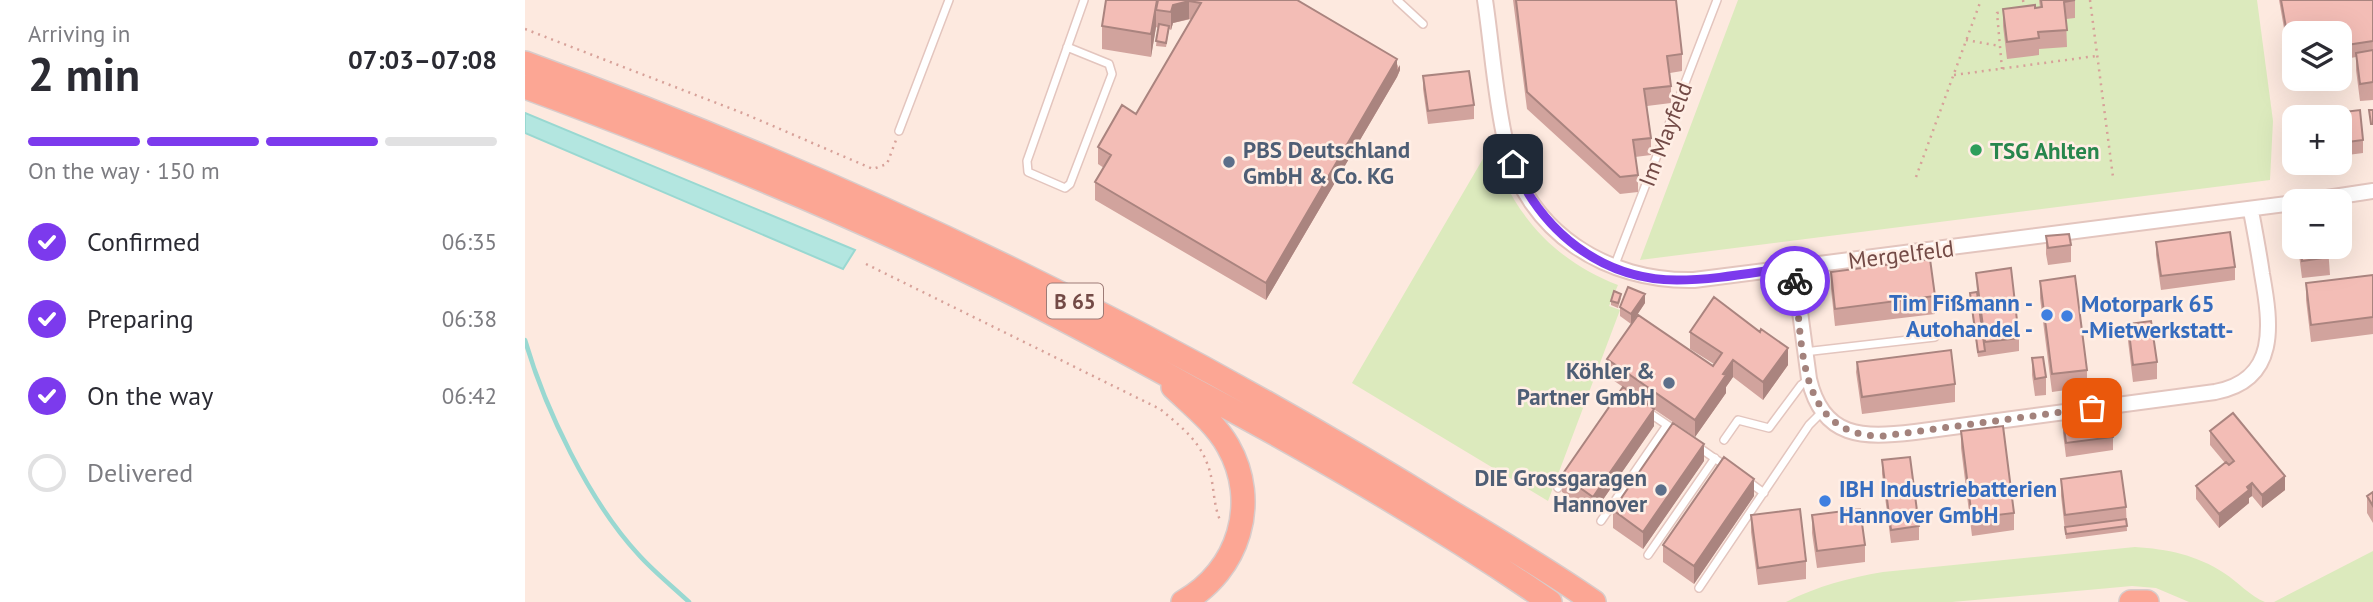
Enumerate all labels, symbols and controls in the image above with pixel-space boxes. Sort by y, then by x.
text: Arriving in [28,19,130,48]
map controls [2282,21,2352,259]
button: layers [2282,21,2352,91]
text: 07:03–07:08 [348,43,497,76]
text: 2 min [28,44,140,104]
street label: Im Mayfeld [1632,78,1698,190]
button: + [2282,105,2352,175]
pin [1483,134,1543,194]
place label: PBS Deutschland GmbH & Co. KG [1243,135,1410,190]
place label: TSG Ahlten [1990,136,2100,165]
marker: TSG Ahlten [1968,142,1984,158]
icon: home [1494,145,1532,183]
marker: PBS Deutschland GmbH & Co. KG [1221,154,1237,170]
text: On the way · 150 m [28,156,220,185]
button: − [2282,189,2352,259]
icon: check [28,223,66,261]
text: Confirmed [87,225,200,258]
text: 06:35 [442,227,497,256]
street label: Mergelfeld [1846,233,1956,275]
courier [1760,246,1830,316]
icon: bike [1776,262,1814,300]
road number: B 65 [1047,284,1103,318]
place label: Tim Fißmann - Autohandel - [1889,288,2033,343]
place label: Motorpark 65 -Mietwerkstatt- [2081,289,2234,344]
icon: check [28,300,66,338]
text: Preparing [87,302,194,335]
text: 06:38 [442,304,497,333]
marker: Tim Fißmann - Autohandel - [2039,307,2055,323]
marker: Motorpark 65 -Mietwerkstatt- [2059,308,2075,324]
place label: Köhler & Partner GmbH [1517,356,1655,411]
marker: Köhler & Partner GmbH [1661,375,1677,391]
icon: check [28,377,66,415]
pin [2062,378,2122,438]
text: On the way [87,379,213,412]
text: 06:42 [442,381,497,410]
icon: bag [2073,389,2111,427]
text: Delivered [87,456,193,489]
place label: DIE Grossgaragen Hannover [1474,463,1648,518]
place label: IBH Industriebatterien Hannover GmbH [1839,474,2057,529]
marker: DIE Grossgaragen Hannover [1653,482,1669,498]
marker: IBH Industriebatterien Hannover GmbH [1817,493,1833,509]

